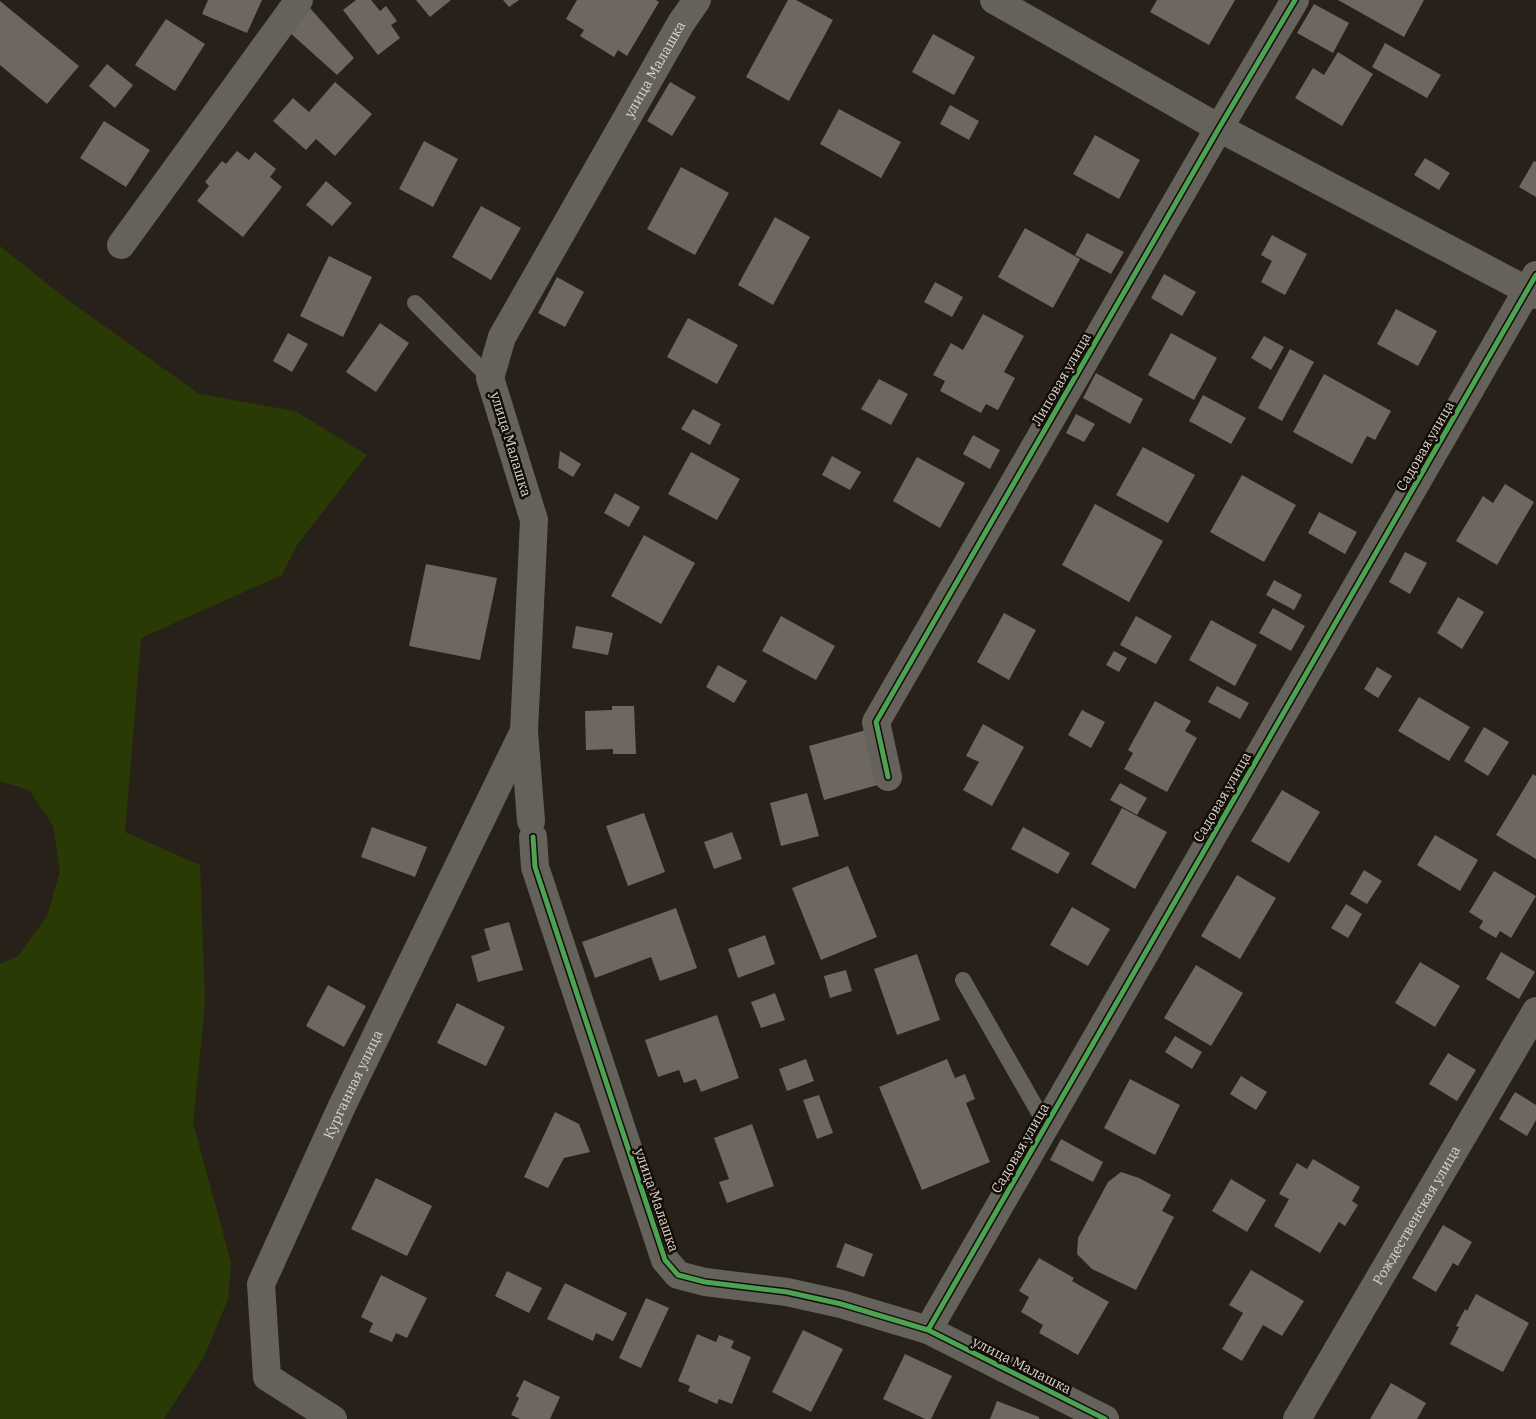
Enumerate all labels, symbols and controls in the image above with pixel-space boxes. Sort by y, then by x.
street label: улица Малашка [620,17,690,121]
street label: Липовая улица [1027,329,1095,429]
street label: улица Малашка [486,389,536,499]
street label: Садовая улица [1392,397,1458,494]
street label: Садовая улица [1189,748,1255,845]
street label: Курганная улица [319,1027,387,1142]
street label: Садовая улица [987,1099,1053,1196]
street label: Рождественская улица [1368,1142,1464,1288]
street label: улица Малашка [631,1146,683,1255]
street label: улица Малашка [969,1332,1075,1398]

